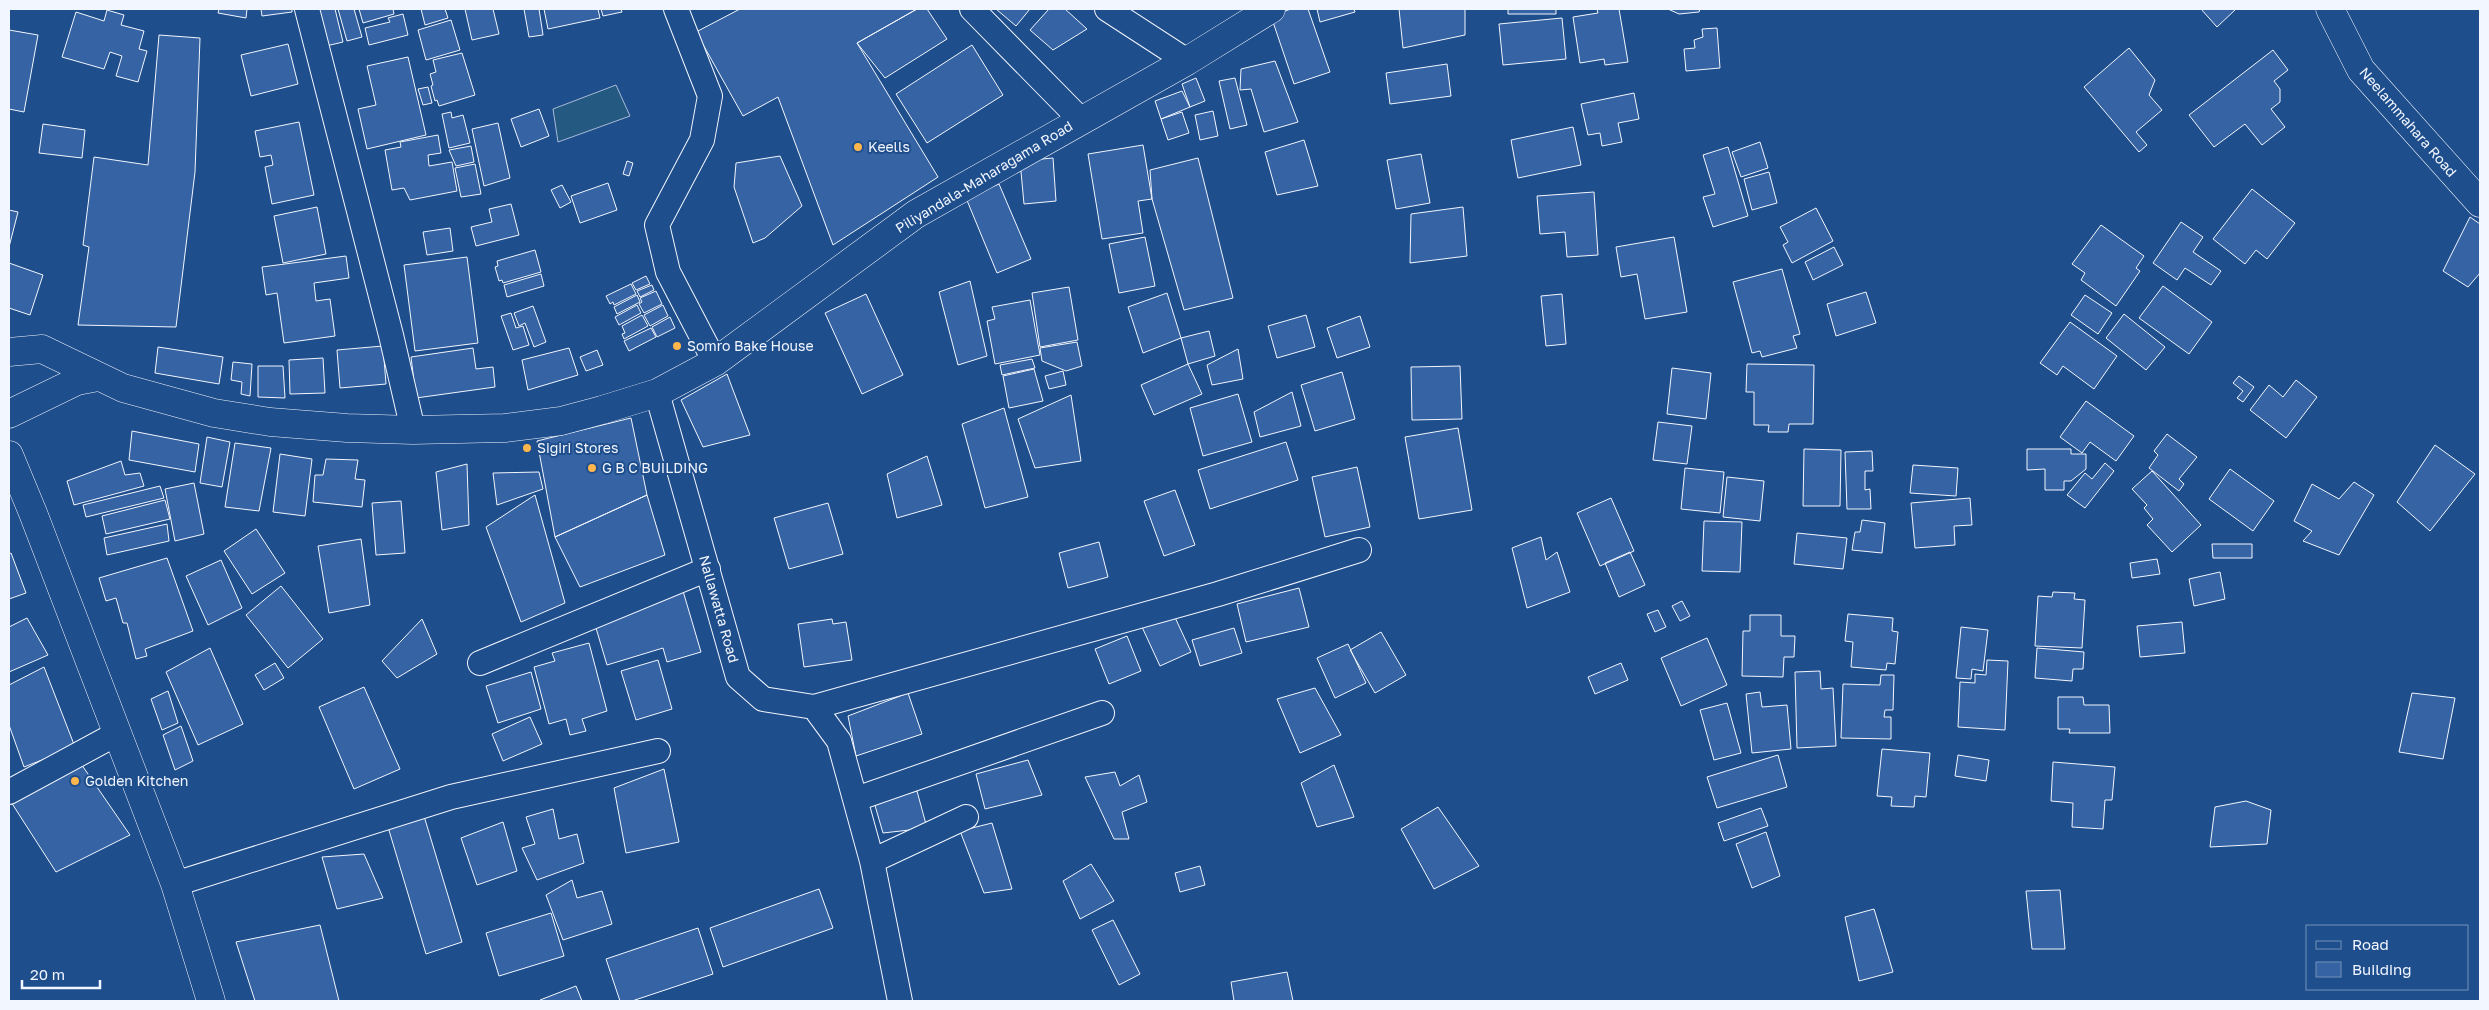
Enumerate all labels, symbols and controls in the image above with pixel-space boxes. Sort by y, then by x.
street label: Neelammahara Road [2356,63,2461,180]
street label: Piliyandala-Maharagama Road [892,117,1075,236]
place label: Keells [868,138,910,155]
marker: Keells [852,141,864,153]
place label: Somro Bake House [687,337,814,354]
marker: Somro Bake House [671,340,683,352]
place label: Sigiri Stores [537,439,618,456]
marker: Sigiri Stores [521,442,533,454]
place label: G B C BUILDING [602,459,708,476]
marker: G B C BUILDING [586,462,598,474]
street label: Nallawatta Road [696,553,743,665]
place label: Golden Kitchen [85,772,188,789]
marker: Golden Kitchen [69,775,81,787]
legend [2306,925,2469,990]
text: Road [2352,935,2389,953]
scale bar [22,958,100,990]
text: Building [2352,960,2412,978]
text: 20 m [30,965,65,983]

